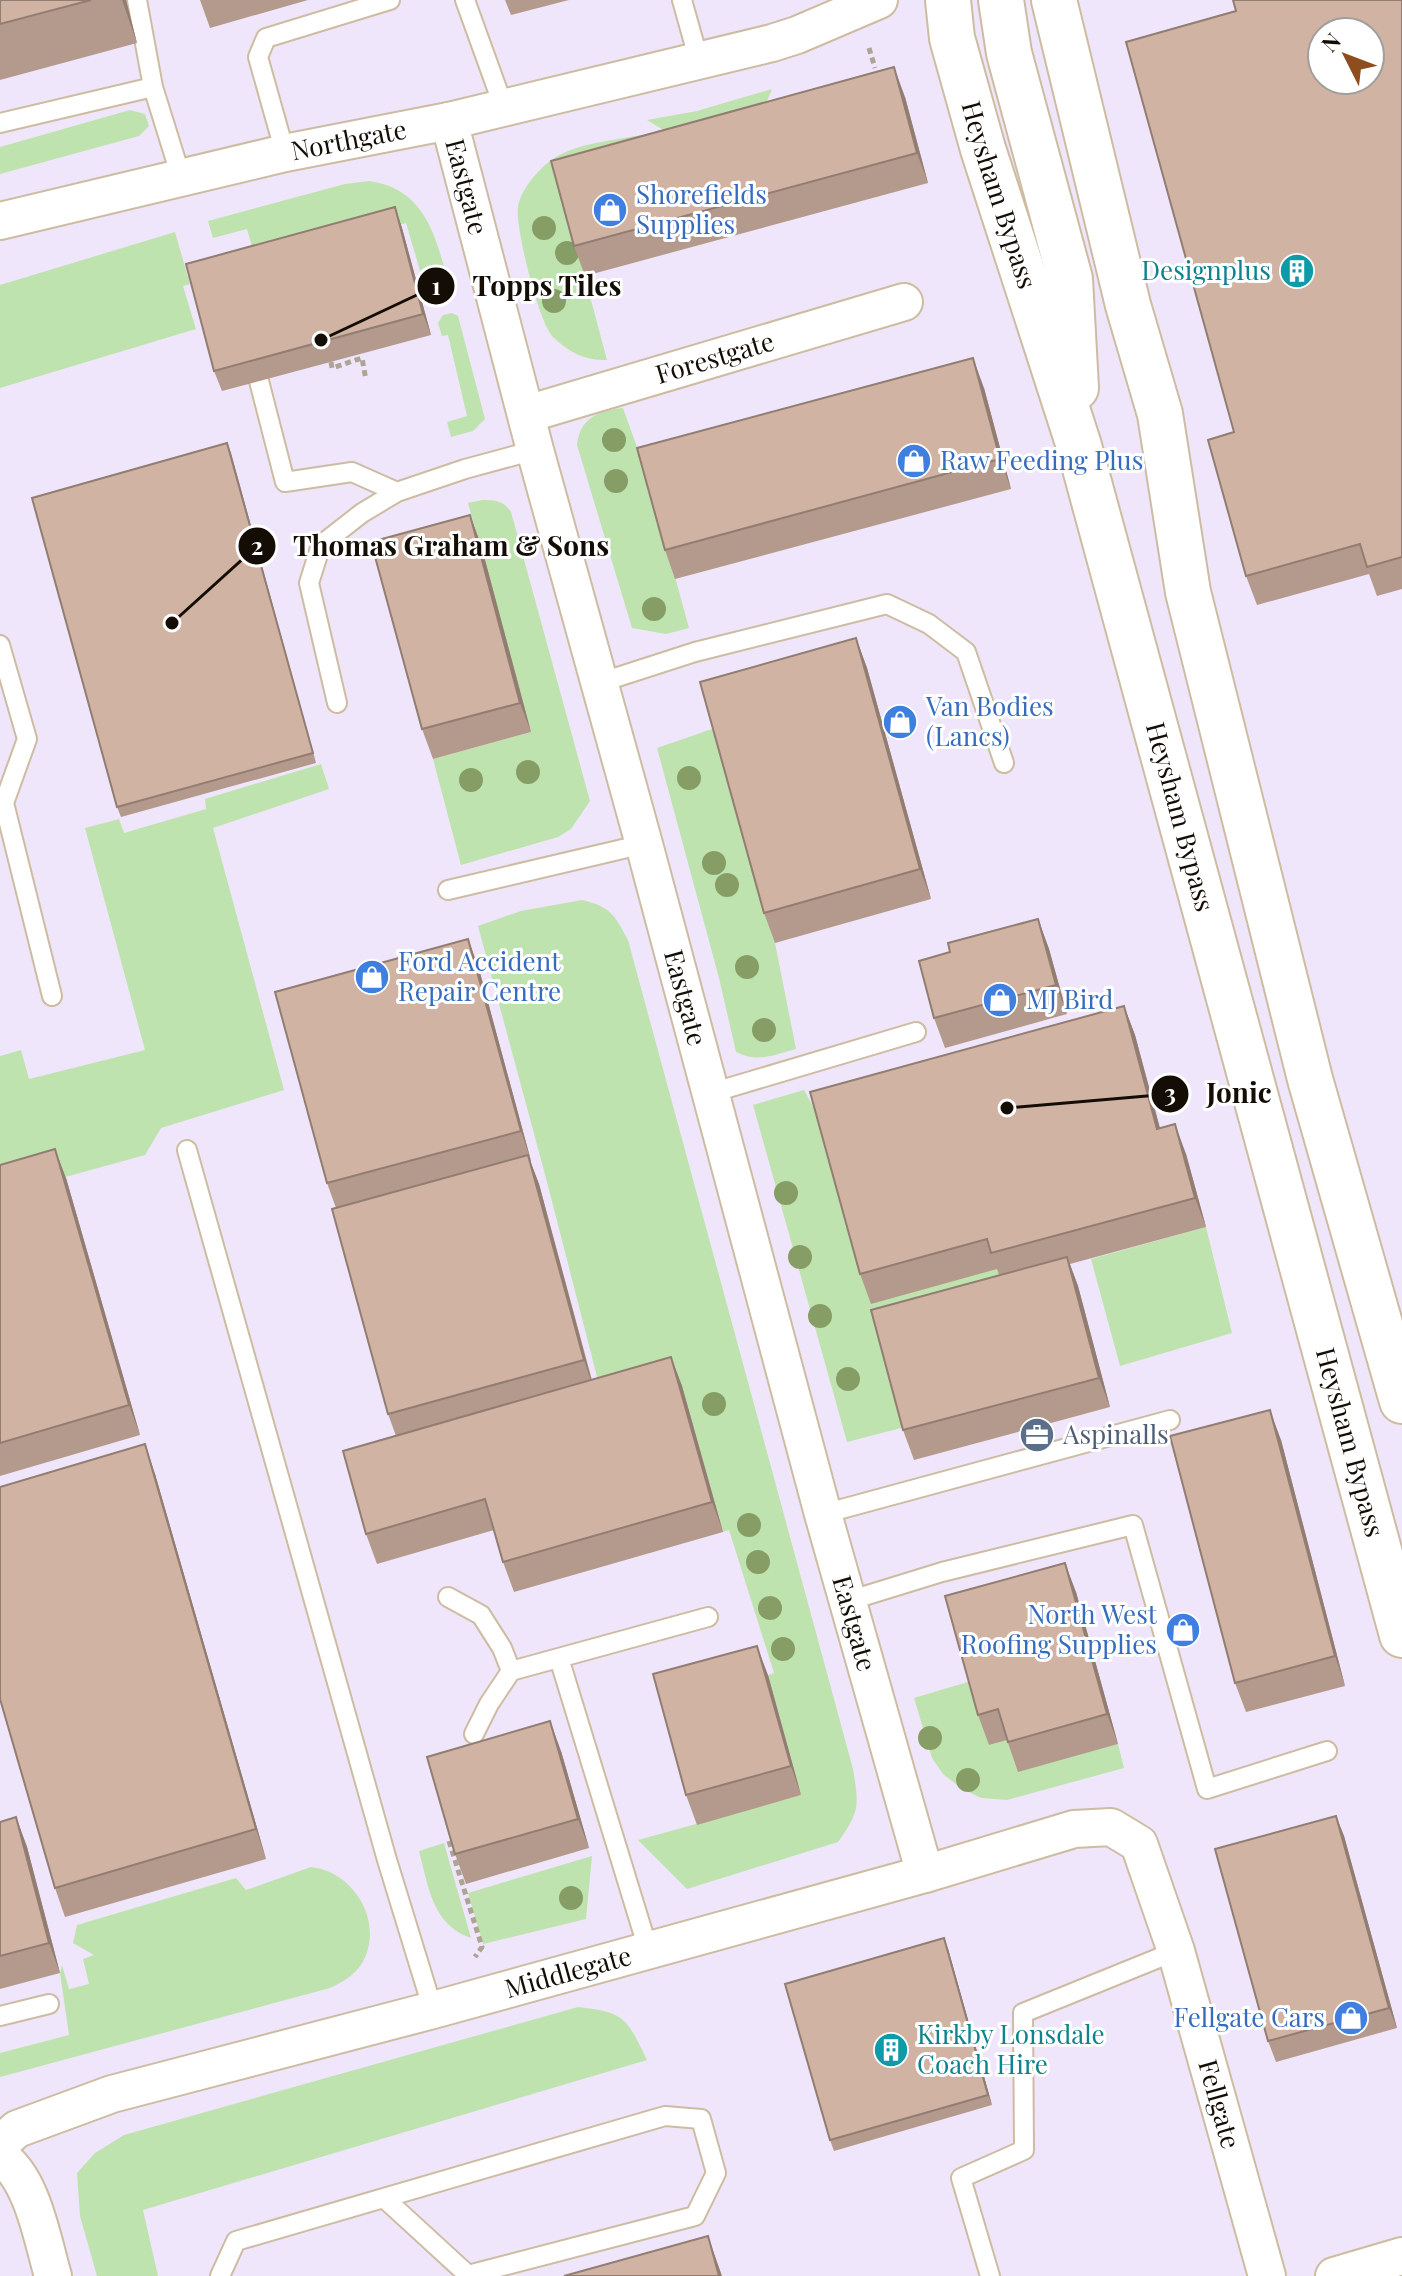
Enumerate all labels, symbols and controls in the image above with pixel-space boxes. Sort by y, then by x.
north arrow [1306,16,1386,96]
text: N [1314,26,1347,58]
street label: Heysham Bypass [954,97,1046,293]
street label: Northgate [288,111,409,167]
street label: Eastgate [438,135,497,238]
place label: Shorefields Supplies [636,176,767,241]
shop icon: Shorefields Supplies [591,191,629,229]
place label: Designplus [1141,252,1271,287]
building icon: Designplus [1278,252,1316,290]
callout: Topps Tiles [416,260,638,312]
text: Topps Tiles [473,266,621,303]
text: 1 [431,269,441,301]
street label: Forestgate [651,323,778,391]
shop icon: Raw Feeding Plus [895,442,933,480]
place label: Raw Feeding Plus [940,442,1143,477]
callout: Thomas Graham & Sons [237,520,625,572]
text: Thomas Graham & Sons [293,526,609,563]
text: 2 [251,529,263,561]
place label: Van Bodies (Lancs) [925,688,1054,753]
shop icon: Van Bodies (Lancs) [881,703,919,741]
street label: Heysham Bypass [1139,718,1224,915]
place label: Ford Accident Repair Centre [398,943,561,1008]
street label: Eastgate [657,946,716,1049]
shop icon: Ford Accident Repair Centre [353,958,391,996]
shop icon: MJ Bird [981,981,1019,1019]
place label: MJ Bird [1026,981,1113,1016]
callout: Jonic [1150,1068,1288,1120]
text: Jonic [1205,1073,1272,1110]
text: 3 [1164,1076,1176,1108]
street label: Heysham Bypass [1309,1343,1394,1540]
office icon: Aspinalls [1018,1416,1056,1454]
place label: Aspinalls [1062,1416,1169,1451]
street label: Eastgate [825,1571,886,1675]
place label: North West Roofing Supplies [961,1596,1158,1661]
shop icon: North West Roofing Supplies [1164,1611,1202,1649]
street label: Middlegate [501,1937,635,2005]
place label: Fellgate Cars [1174,1999,1325,2034]
shop icon: Fellgate Cars [1332,1999,1370,2037]
place label: Kirkby Lonsdale Coach Hire [917,2016,1105,2081]
building icon: Kirkby Lonsdale Coach Hire [872,2031,910,2069]
street label: Fellgate [1191,2055,1249,2152]

